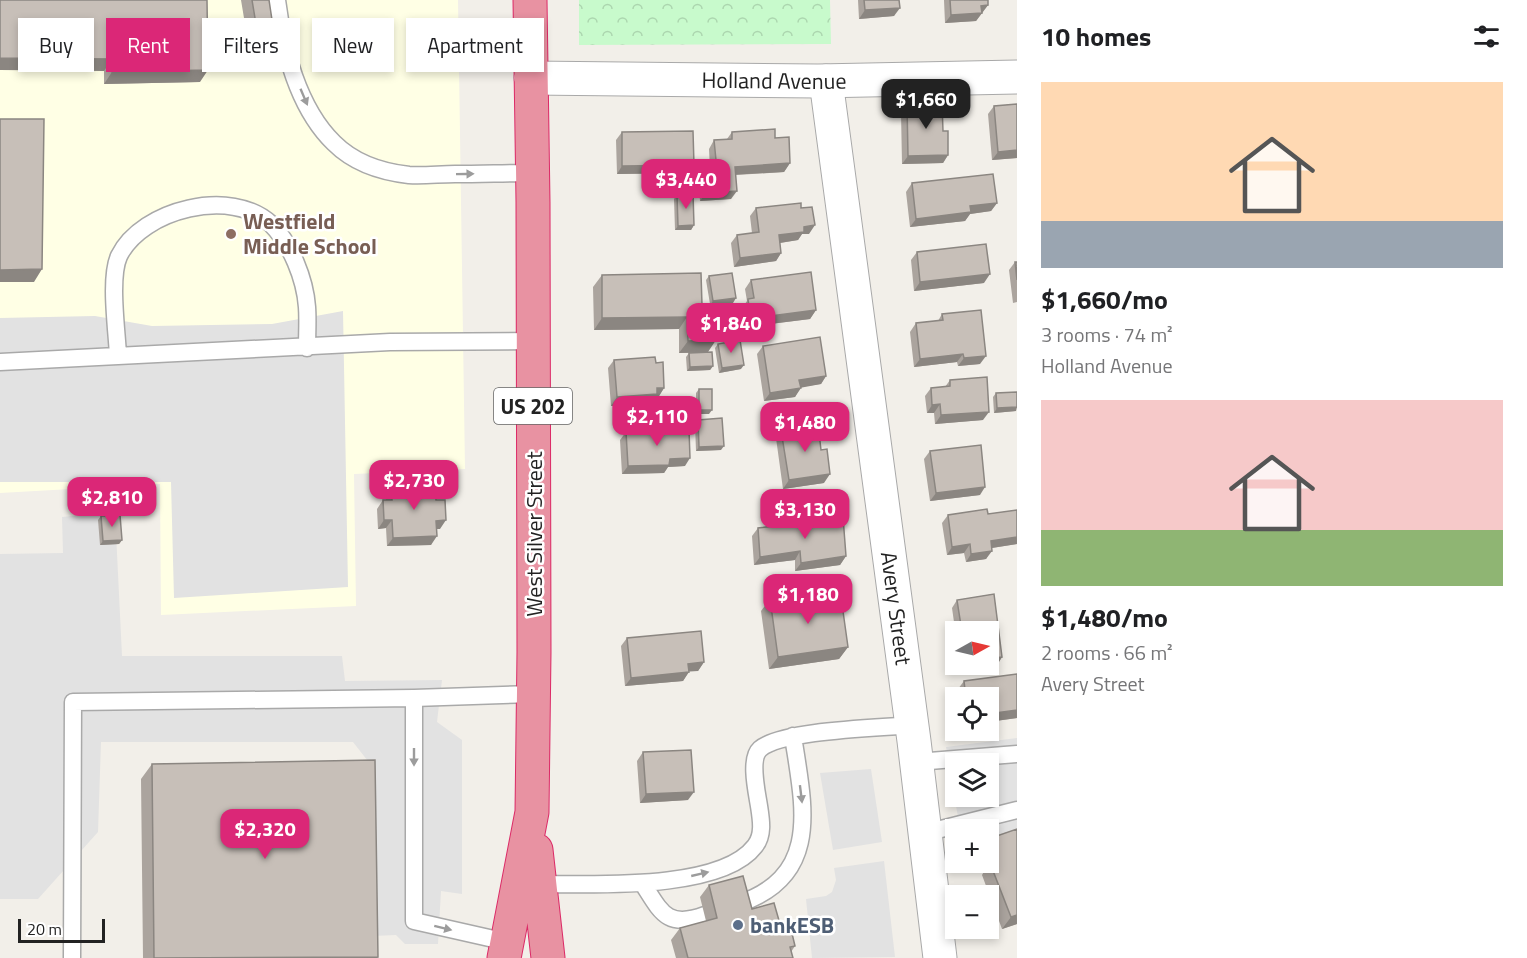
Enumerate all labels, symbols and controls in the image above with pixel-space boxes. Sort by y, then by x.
text: 10 homes [1041,17,1151,56]
chip: Buy [18,18,94,72]
chip: Rent [106,18,190,72]
chip: Filters [202,18,300,72]
chip: New [312,18,394,72]
chip: Apartment [406,18,544,72]
icon: filters [1470,20,1503,53]
street label: Holland Avenue [701,63,847,98]
pin: $1,660 [877,79,975,130]
text: $1,660 [895,83,957,114]
one-way arrow [299,88,308,105]
icon: home [1218,121,1326,229]
pin: $3,440 [637,159,735,210]
text: $3,440 [655,163,717,194]
one-way arrow [455,169,474,179]
place label: Westfield Middle School [243,204,377,263]
marker: Westfield Middle School [224,227,238,241]
text: $1,660/mo [1041,280,1168,319]
pin: $1,840 [682,303,780,354]
text: $1,840 [700,307,762,338]
text: 3 rooms · 74 m² [1041,319,1173,350]
text: Holland Avenue [1041,350,1173,381]
road number: US 202 [494,388,572,424]
pin: $2,110 [608,396,706,447]
text: $2,110 [626,400,688,431]
pin: $1,480 [756,402,854,453]
text: $1,480 [774,406,836,437]
icon: home [1218,439,1326,547]
street label: West Silver Street [517,451,551,617]
pin: $2,730 [365,460,463,511]
text: $2,730 [383,464,445,495]
pin: $2,810 [63,477,161,528]
text: $2,810 [81,481,143,512]
pin: $3,130 [756,489,854,540]
text: $3,130 [774,493,836,524]
street label: Avery Street [872,550,921,667]
pin: $1,180 [759,574,857,625]
text: $1,180 [777,578,839,609]
text: $1,480/mo [1041,598,1168,637]
north arrow [945,621,999,675]
map controls [945,621,999,939]
text: 2 rooms · 66 m² [1041,637,1173,668]
text: Avery Street [1041,668,1145,699]
button: locate [945,687,999,741]
one-way arrow [409,747,419,766]
button: layers [945,753,999,807]
one-way arrow [796,784,806,803]
pin: $2,320 [216,809,314,860]
text: $2,320 [234,813,296,844]
button: + [945,819,999,873]
one-way arrow [691,869,710,879]
button: − [945,885,999,939]
place label: bankESB [750,908,834,942]
scale bar [18,916,105,944]
text: 20 m [27,917,62,941]
marker: bankESB [731,918,745,932]
one-way arrow [434,924,453,934]

